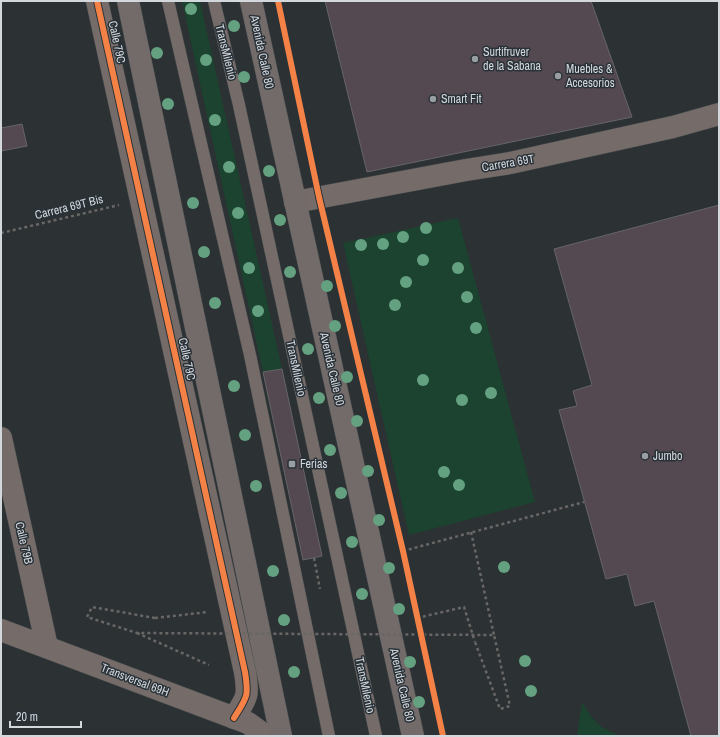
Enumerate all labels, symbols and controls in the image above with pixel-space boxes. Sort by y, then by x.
street label: Avenida Calle 80 [246,13,278,90]
street label: Calle 79C [105,19,129,65]
street label: TransMilenio [211,22,241,82]
place label: Surtifruver de la Sabana [483,44,542,74]
marker: Surtifruver de la Sabana [470,54,480,64]
place label: Muebles & Accesorios [565,61,615,91]
marker: Muebles & Accesorios [553,71,563,81]
place label: Smart Fit [441,91,482,107]
marker: Smart Fit [428,94,438,104]
street label: Carrera 69T [480,151,536,175]
street label: Carrera 69T Bis [33,191,105,223]
street label: Avenida Calle 80 [316,330,348,407]
street label: Calle 79C [175,336,199,382]
street label: TransMilenio [282,338,310,398]
place label: Jumbo [653,448,683,464]
marker: Jumbo [640,451,650,461]
place label: Ferias [300,456,327,472]
marker: Ferias [287,459,297,469]
street label: Calle 79B [11,520,37,566]
street label: Avenida Calle 80 [386,646,418,723]
street label: TransMilenio [351,655,379,715]
street label: Transversal 69H [99,660,171,700]
scale bar [10,703,81,729]
text: 20 m [16,709,38,725]

